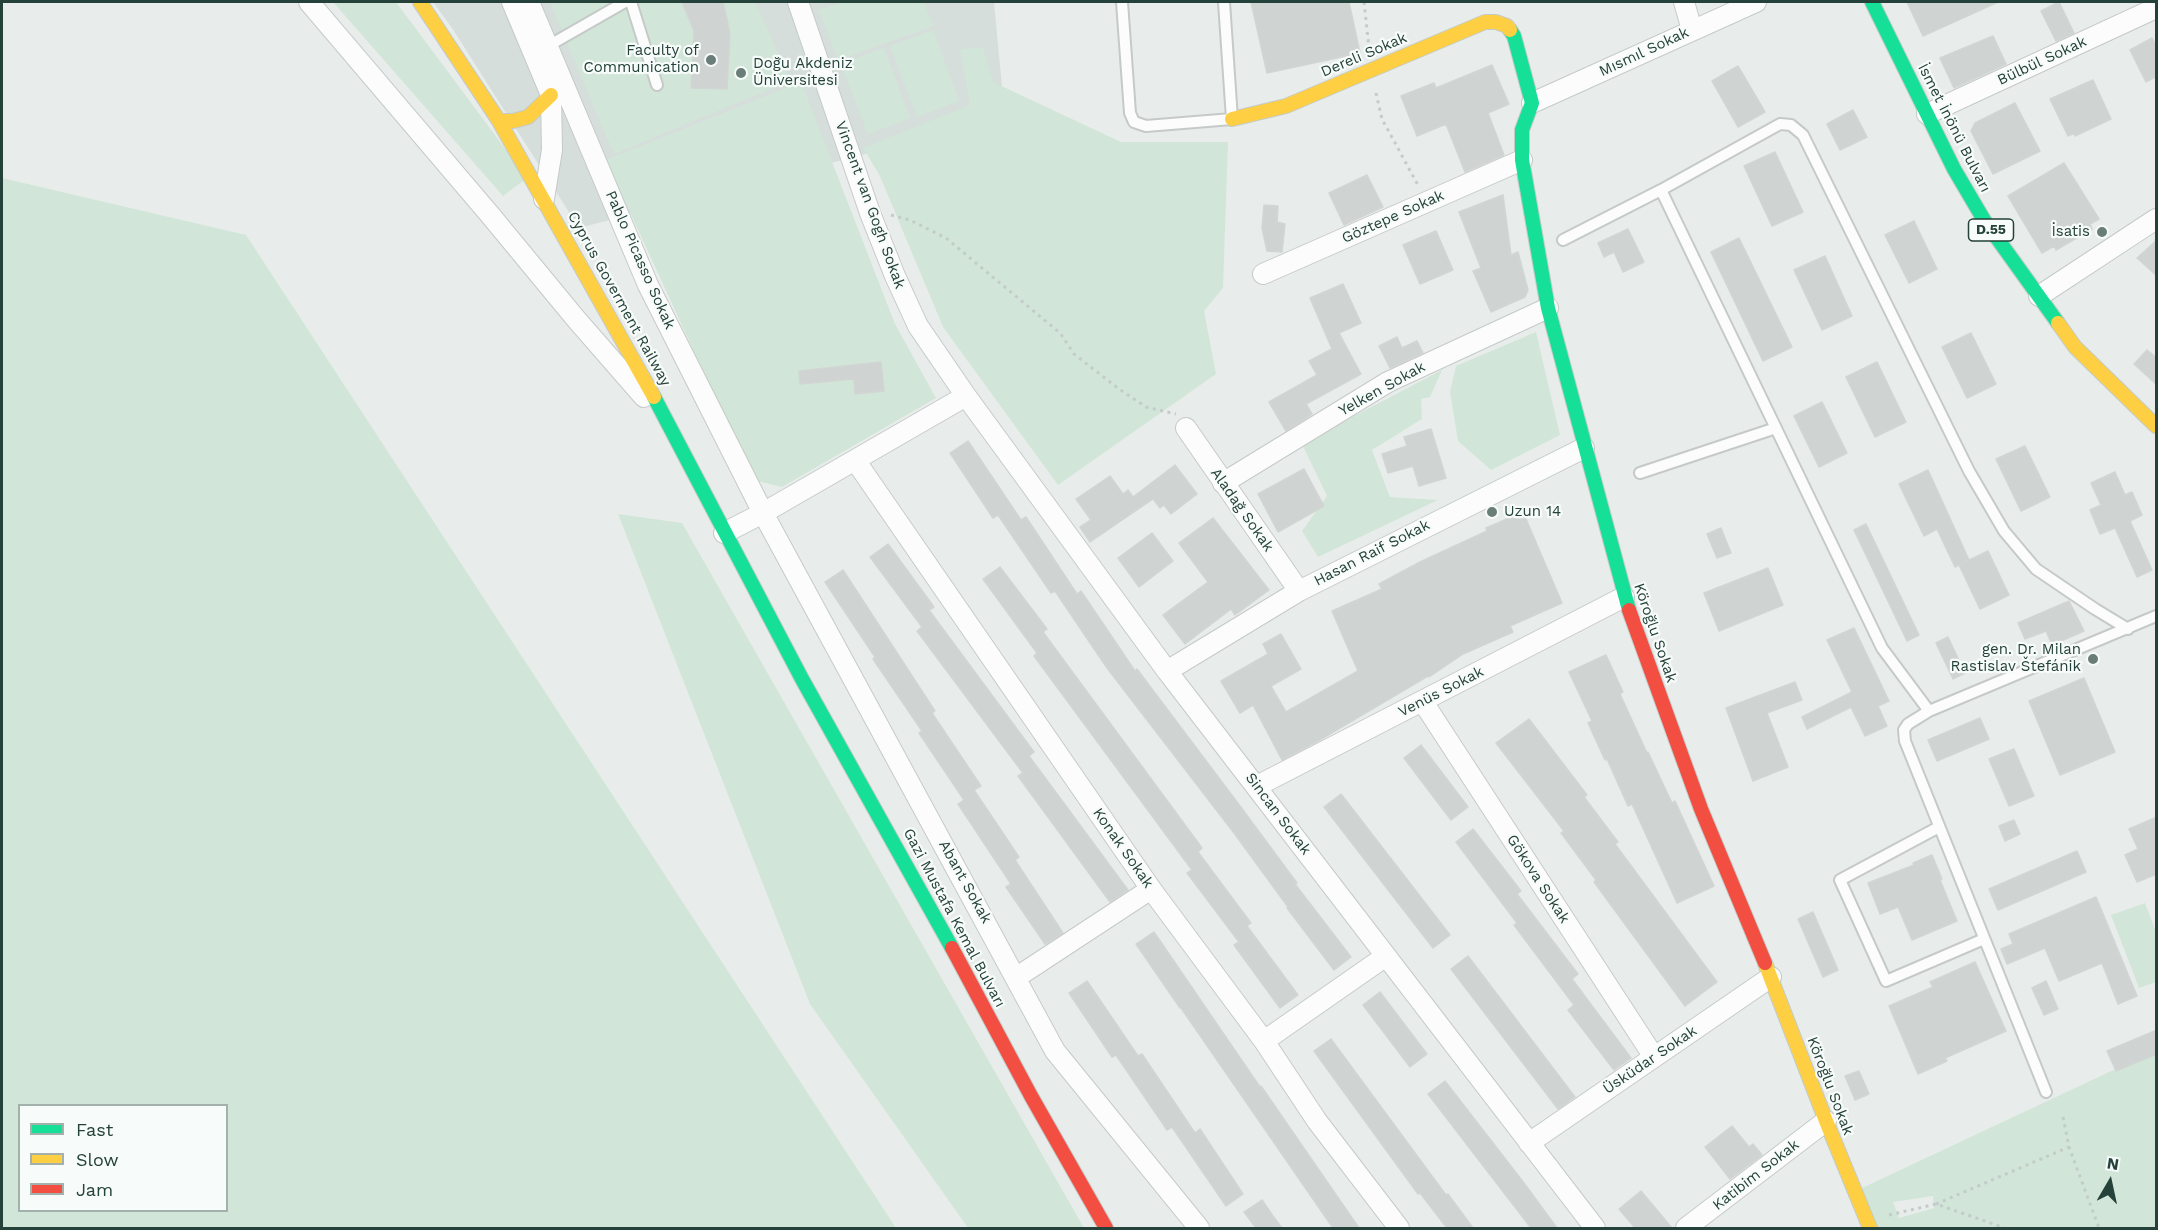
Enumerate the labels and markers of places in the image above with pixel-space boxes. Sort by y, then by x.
place label: Faculty of Communication [583,42,699,77]
marker: Faculty of Communication [704,53,718,67]
place label: Doğu Akdeniz Üniversitesi [753,55,853,90]
marker: Doğu Akdeniz Üniversitesi [734,66,748,80]
place label: İsatis [2051,223,2090,241]
marker: İsatis [2095,225,2109,239]
place label: Uzun 14 [1504,503,1561,521]
marker: Uzun 14 [1485,505,1499,519]
place label: gen. Dr. Milan Rastislav Štefánik [1951,641,2081,676]
marker: gen. Dr. Milan Rastislav Štefánik [2086,652,2100,666]

